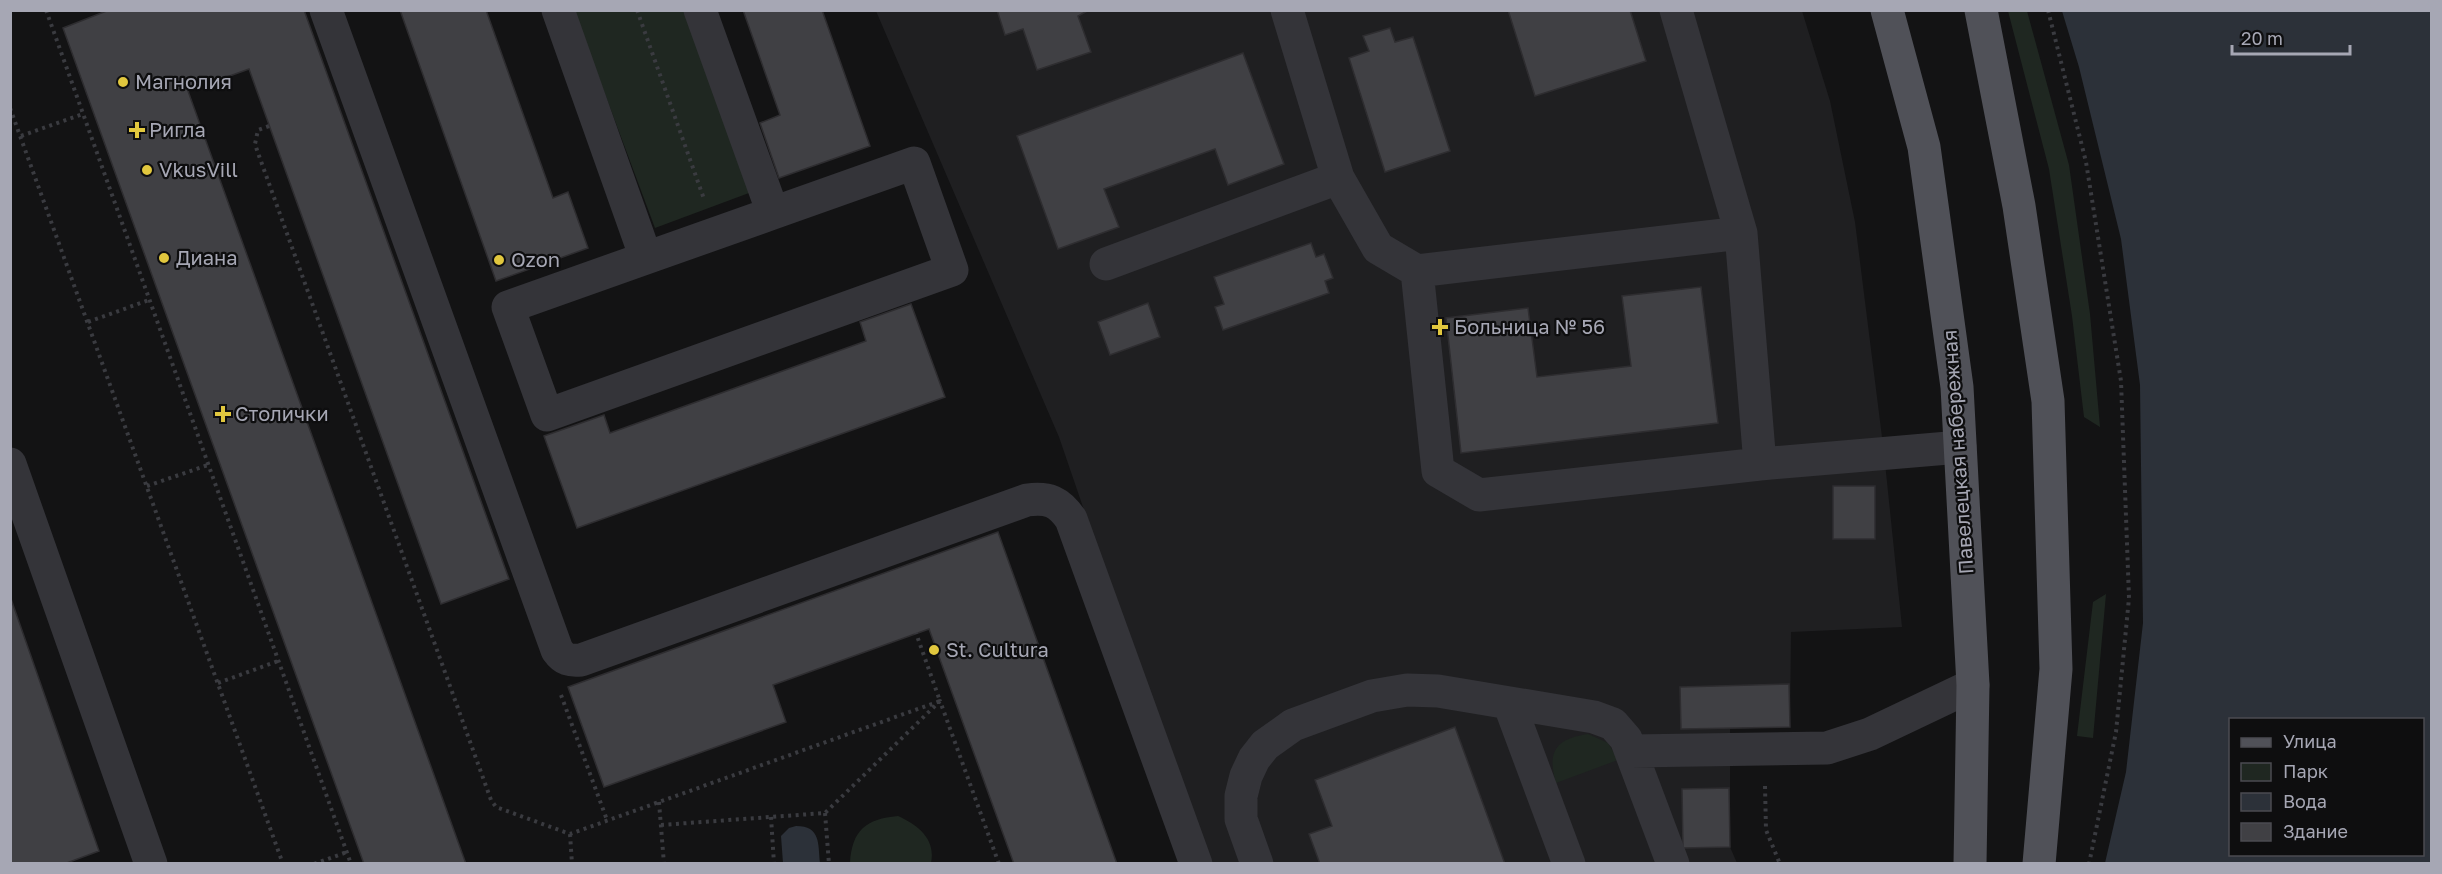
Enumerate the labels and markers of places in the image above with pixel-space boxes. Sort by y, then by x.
place label: Магнолия [135,69,232,93]
marker: Магнолия [116,75,130,89]
place label: Ригла [149,117,206,141]
marker: Ригла [130,123,144,137]
place label: VkusVill [159,157,238,181]
marker: VkusVill [140,163,154,177]
place label: Диана [176,245,238,269]
place label: Ozon [511,247,560,271]
marker: Диана [157,251,171,265]
marker: Ozon [492,253,506,267]
place label: Больница № 56 [1454,314,1605,338]
marker: Больница № 56 [1431,318,1449,336]
place label: Столички [235,401,329,425]
marker: Столички [216,407,230,421]
place label: St. Cultura [946,637,1049,661]
marker: St. Cultura [927,643,941,657]

